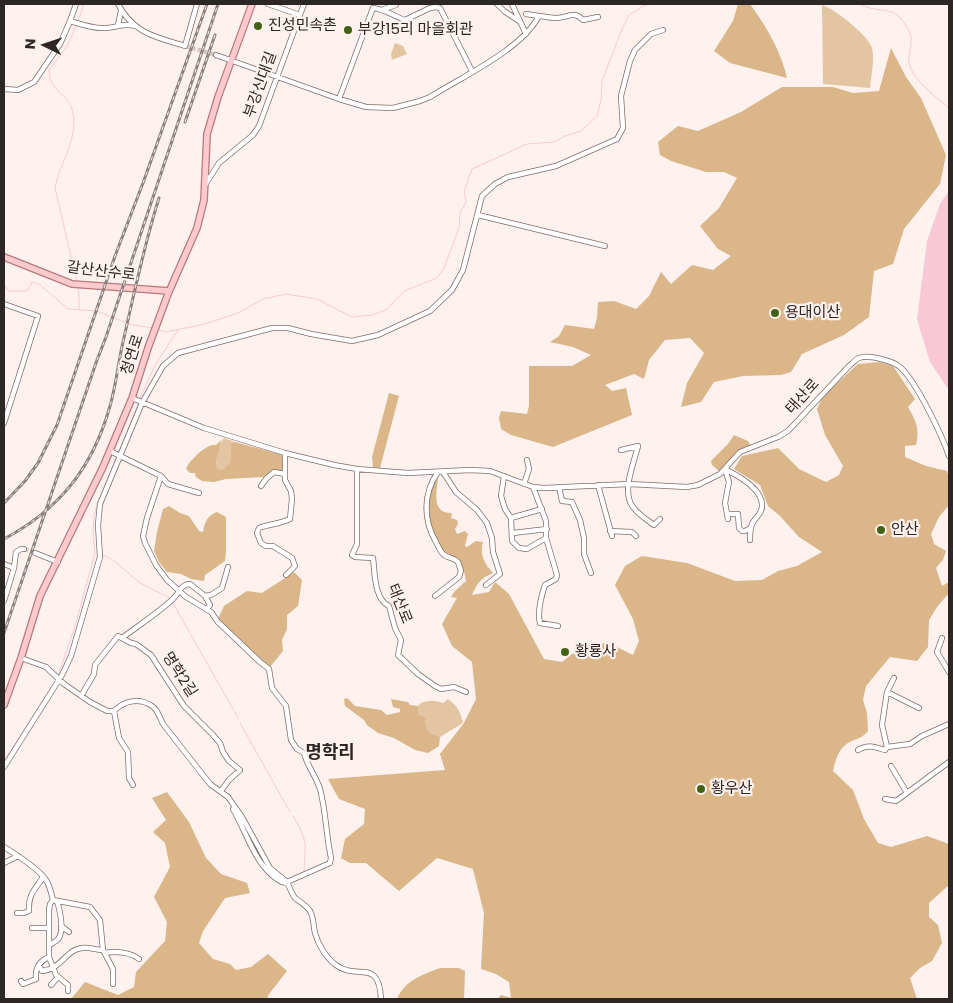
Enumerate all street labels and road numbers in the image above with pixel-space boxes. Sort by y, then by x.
street label: 부강신대길 [241,50,281,120]
street label: 갈산산수로 [66,259,136,285]
street label: 청연로 [118,333,148,377]
street label: 태산로 [782,376,824,418]
street label: 태산로 [383,581,415,627]
street label: 명학2길 [158,649,200,701]

